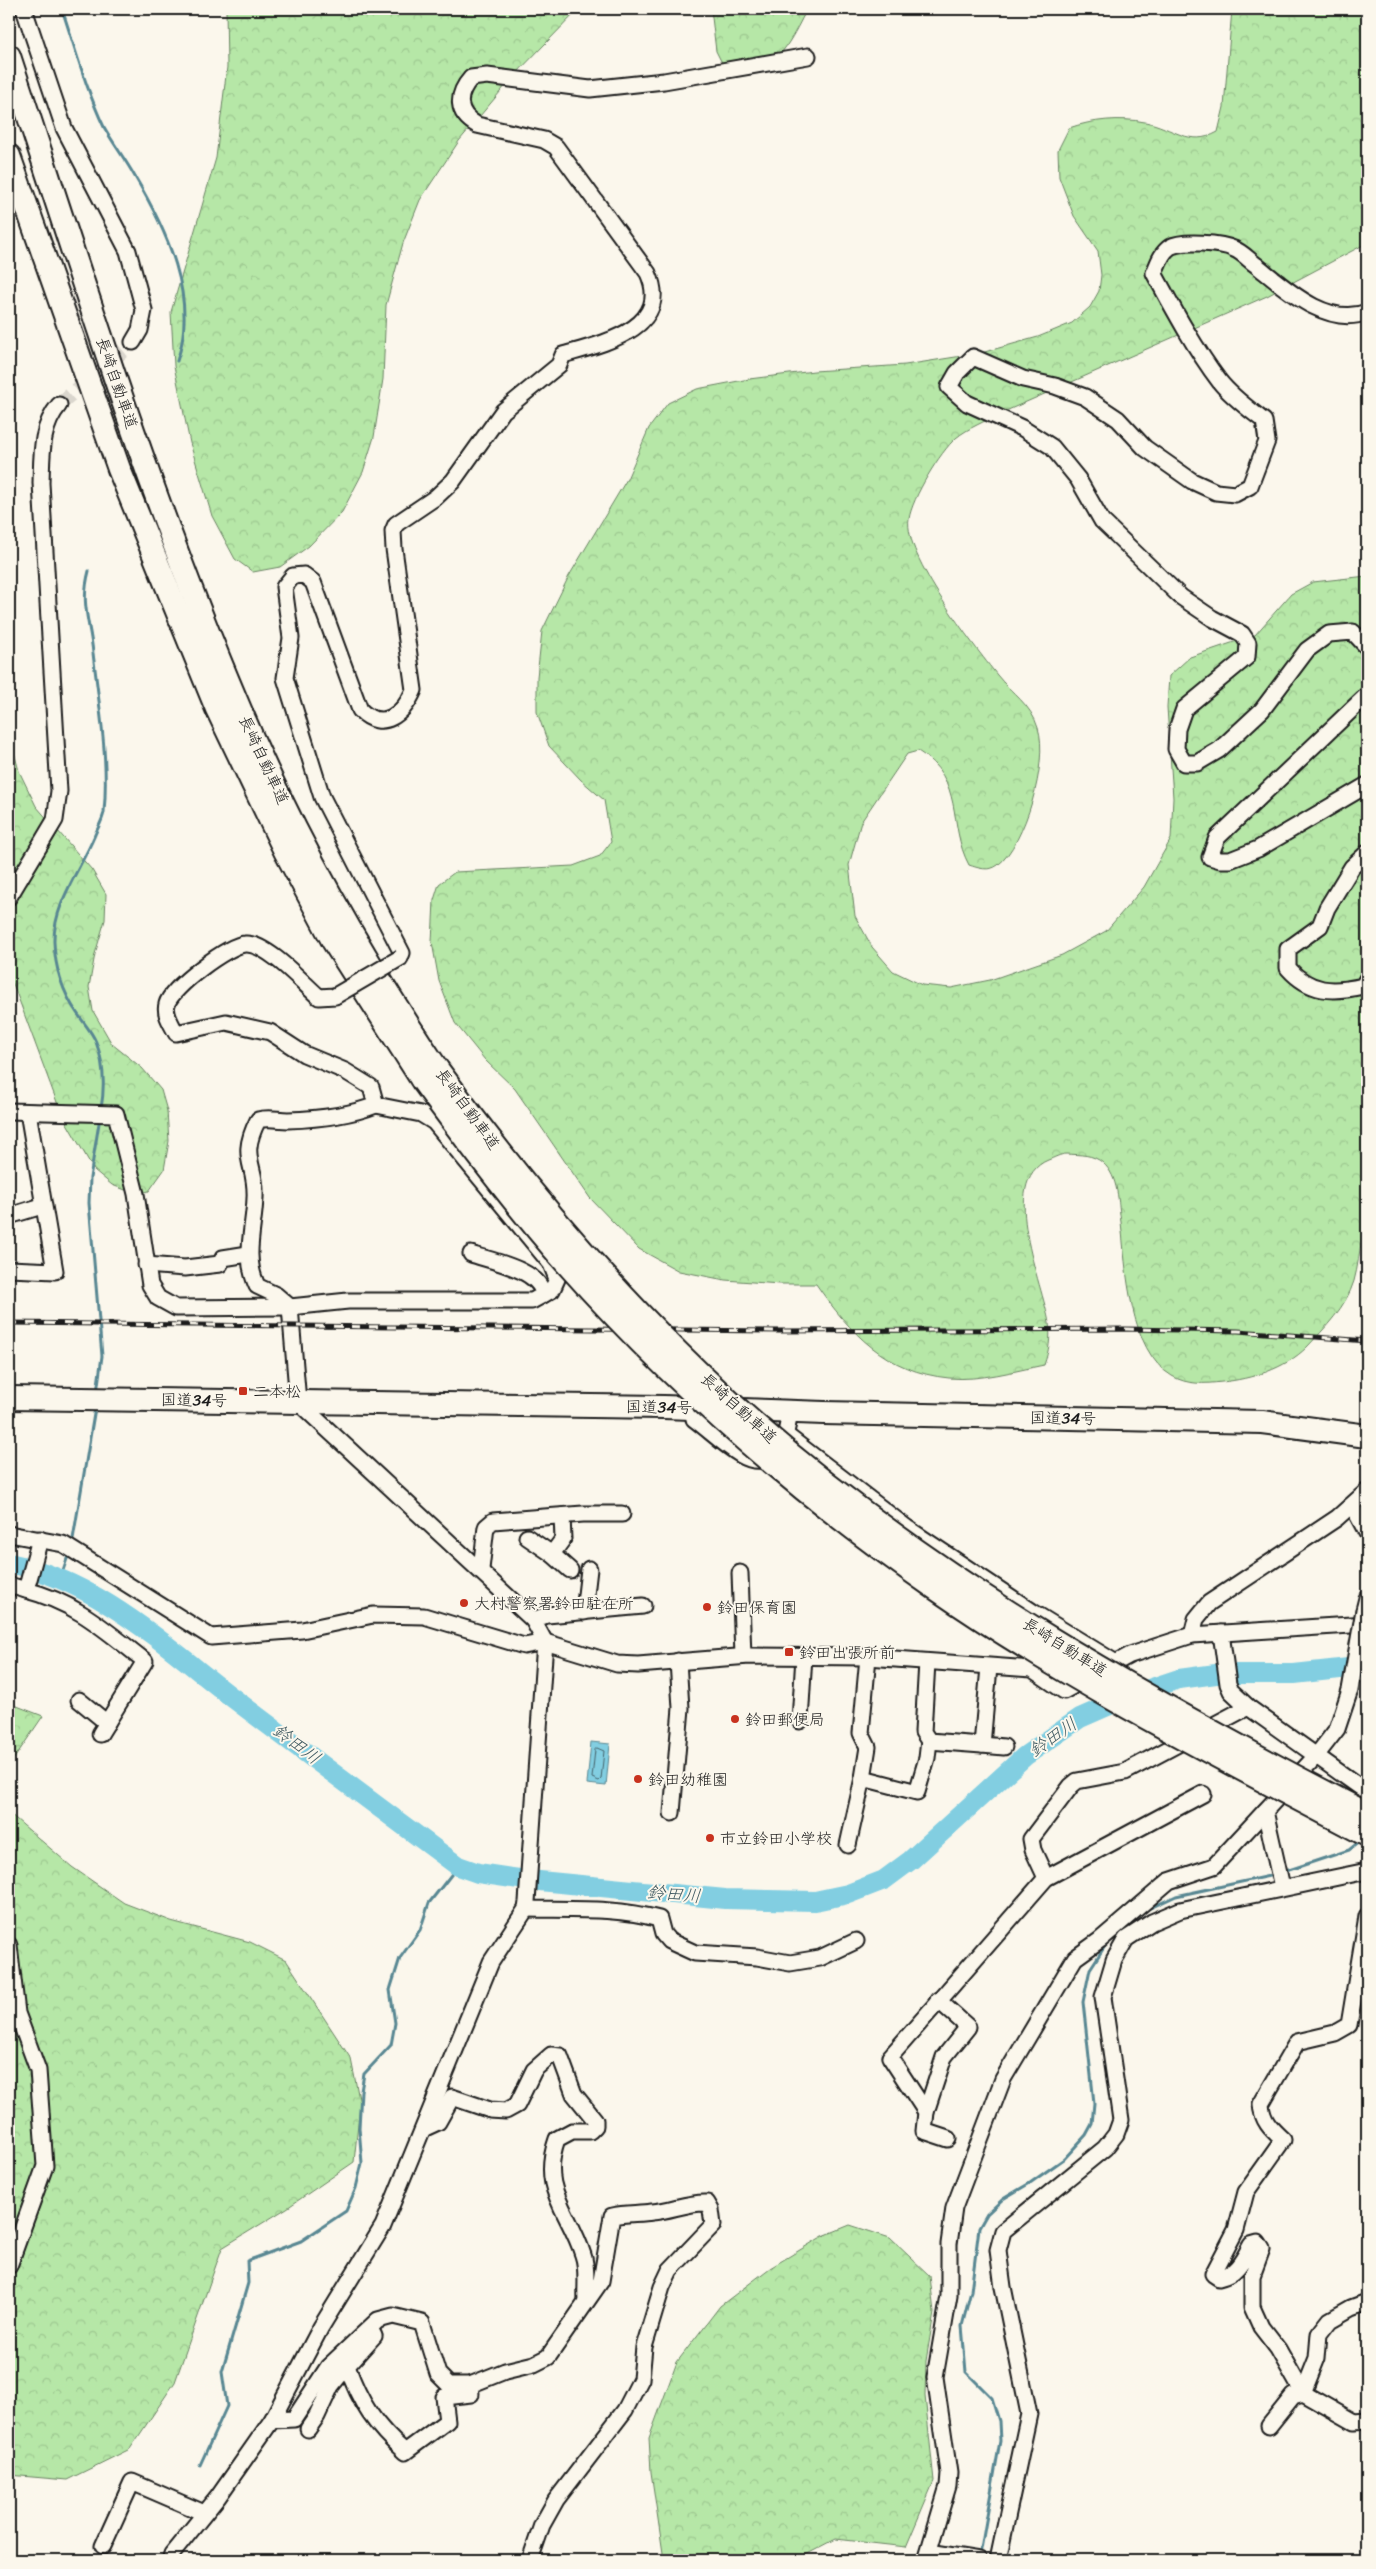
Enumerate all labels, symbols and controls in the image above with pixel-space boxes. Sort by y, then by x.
street label: 長崎自動車道 [88,333,146,433]
street label: 長崎自動車道 [231,710,297,810]
street label: 長崎自動車道 [428,1062,508,1156]
street label: 長崎自動車道 [694,1365,784,1451]
place label: 二本松 [253,1377,301,1406]
street label: 国道34号 [160,1385,228,1415]
marker: 二本松 [237,1385,249,1397]
street label: 国道34号 [625,1392,693,1422]
street label: 国道34号 [1029,1403,1097,1433]
place label: 大村警察署鈴田駐在所 [474,1589,634,1618]
place label: 鈴田保育園 [717,1593,797,1622]
marker: 大村警察署鈴田駐在所 [458,1597,470,1609]
marker: 鈴田保育園 [701,1601,713,1613]
street label: 長崎自動車道 [1017,1609,1113,1685]
place label: 鈴田出張所前 [799,1638,895,1667]
marker: 鈴田出張所前 [783,1646,795,1658]
place label: 鈴田郵便局 [745,1705,825,1734]
water label: 鈴田川 [1022,1708,1084,1766]
marker: 鈴田郵便局 [729,1713,741,1725]
water label: 鈴田川 [266,1715,328,1773]
place label: 鈴田幼稚園 [648,1765,728,1794]
marker: 鈴田幼稚園 [632,1773,644,1785]
place label: 市立鈴田小学校 [720,1824,832,1853]
marker: 市立鈴田小学校 [704,1832,716,1844]
water label: 鈴田川 [646,1876,702,1912]

